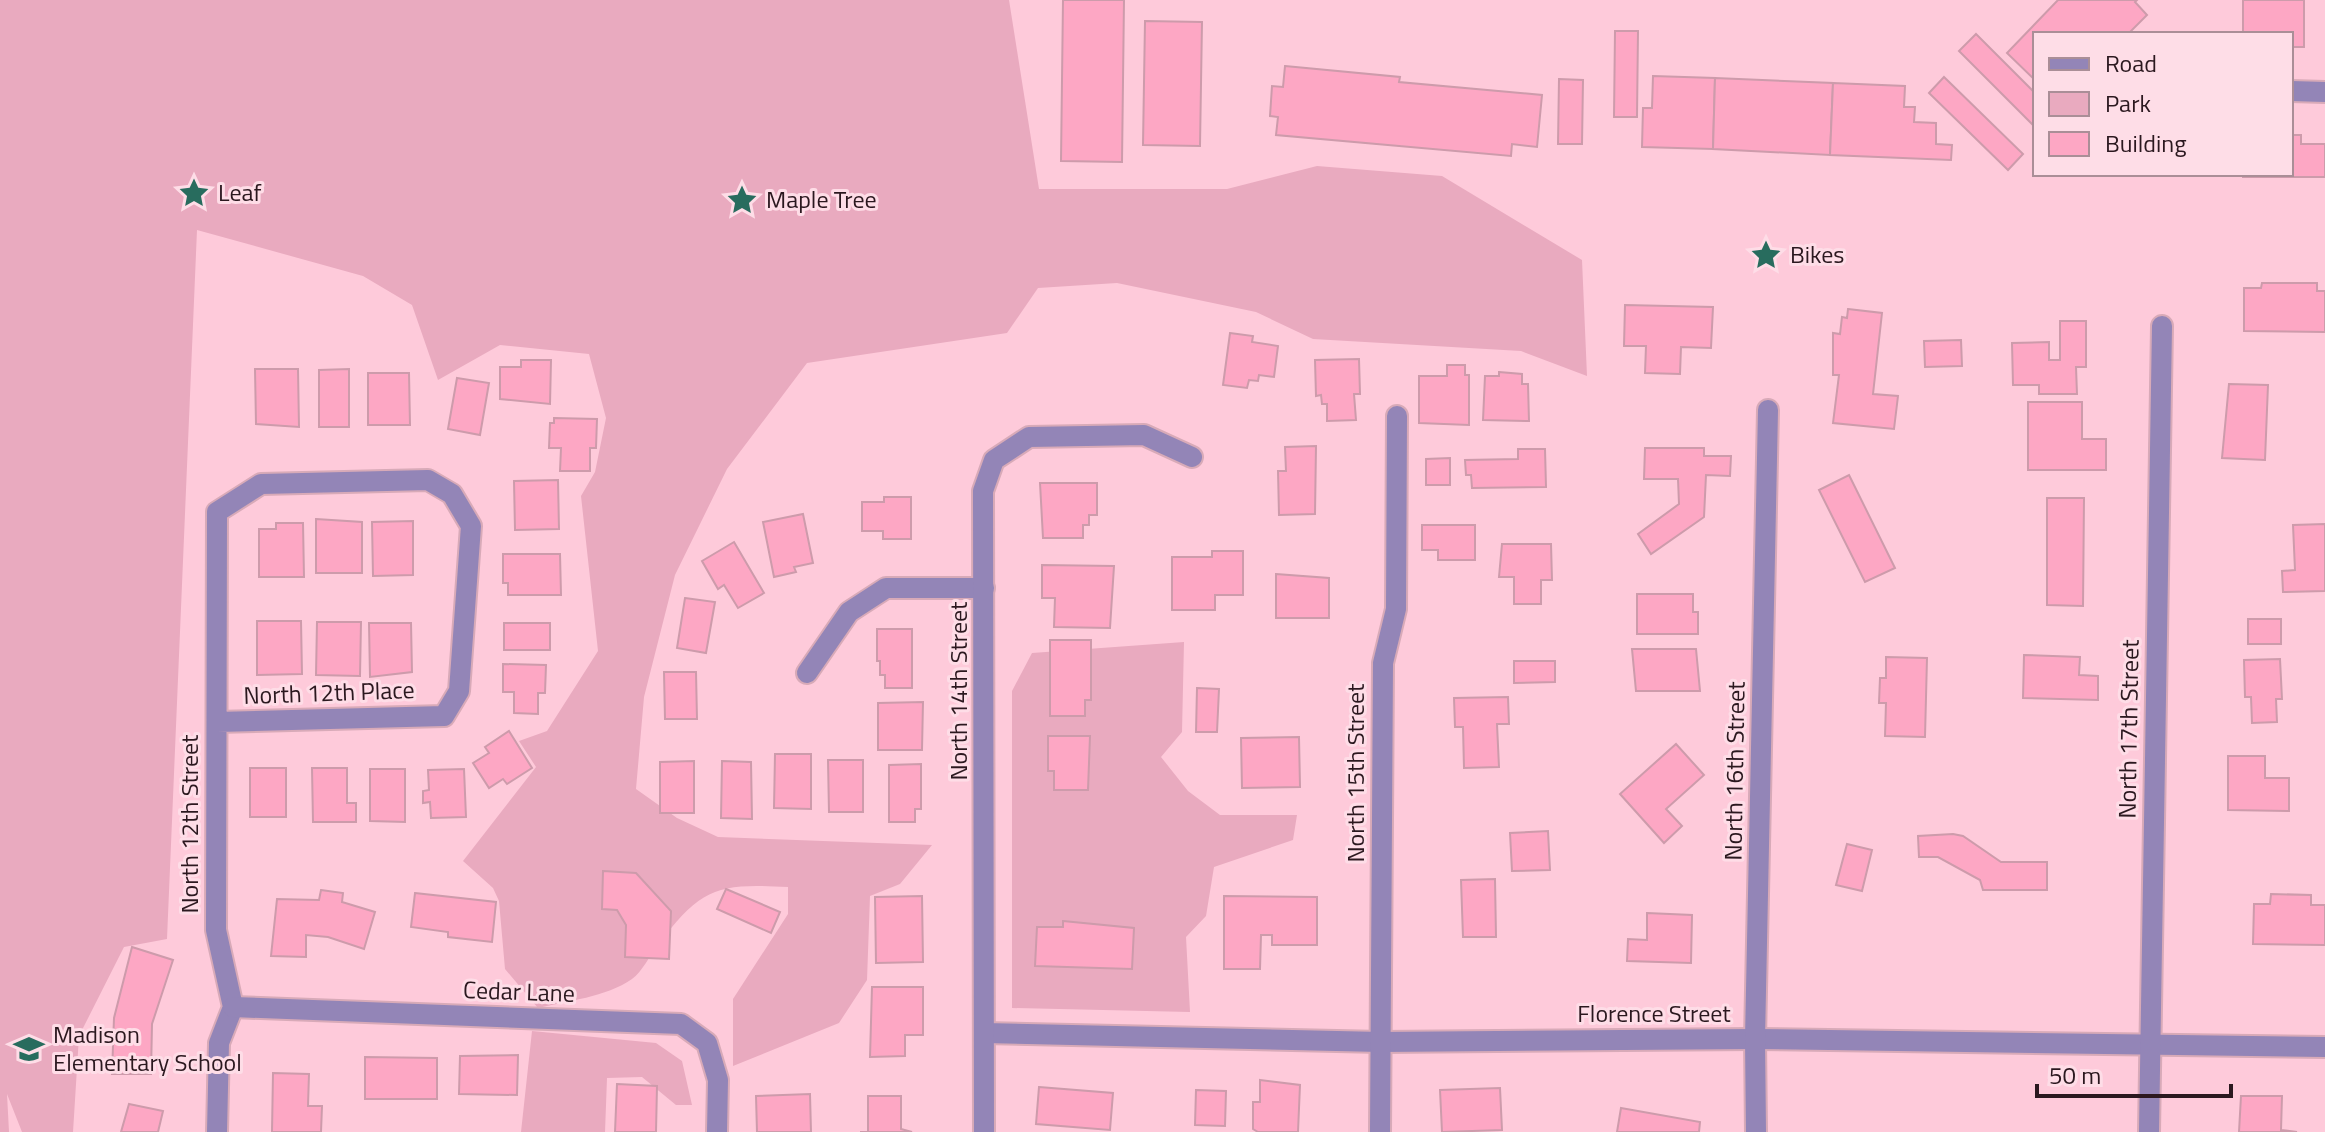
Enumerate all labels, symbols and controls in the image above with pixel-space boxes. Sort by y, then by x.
legend [2033,32,2293,176]
text: Road [2105,45,2157,81]
text: Park [2105,85,2151,121]
text: Building [2105,125,2187,161]
place label: Leaf [218,174,262,210]
place icon: Leaf [177,176,211,210]
place label: Maple Tree [766,181,877,217]
place icon: Maple Tree [725,183,759,217]
place label: Bikes [1790,236,1845,272]
place icon: Bikes [1749,238,1783,272]
street label: North 14th Street [940,601,976,781]
street label: North 17th Street [2108,639,2148,819]
street label: North 12th Place [243,671,415,713]
street label: North 16th Street [1714,681,1754,861]
street label: North 15th Street [1337,683,1373,863]
street label: North 12th Street [171,734,207,914]
street label: Cedar Lane [463,971,576,1011]
street label: Florence Street [1577,995,1731,1031]
place label: Madison Elementary School [53,1016,242,1080]
school or university icon: Madison Elementary School [12,1032,46,1066]
scale bar [2037,1048,2231,1098]
text: 50 m [2049,1057,2101,1093]

